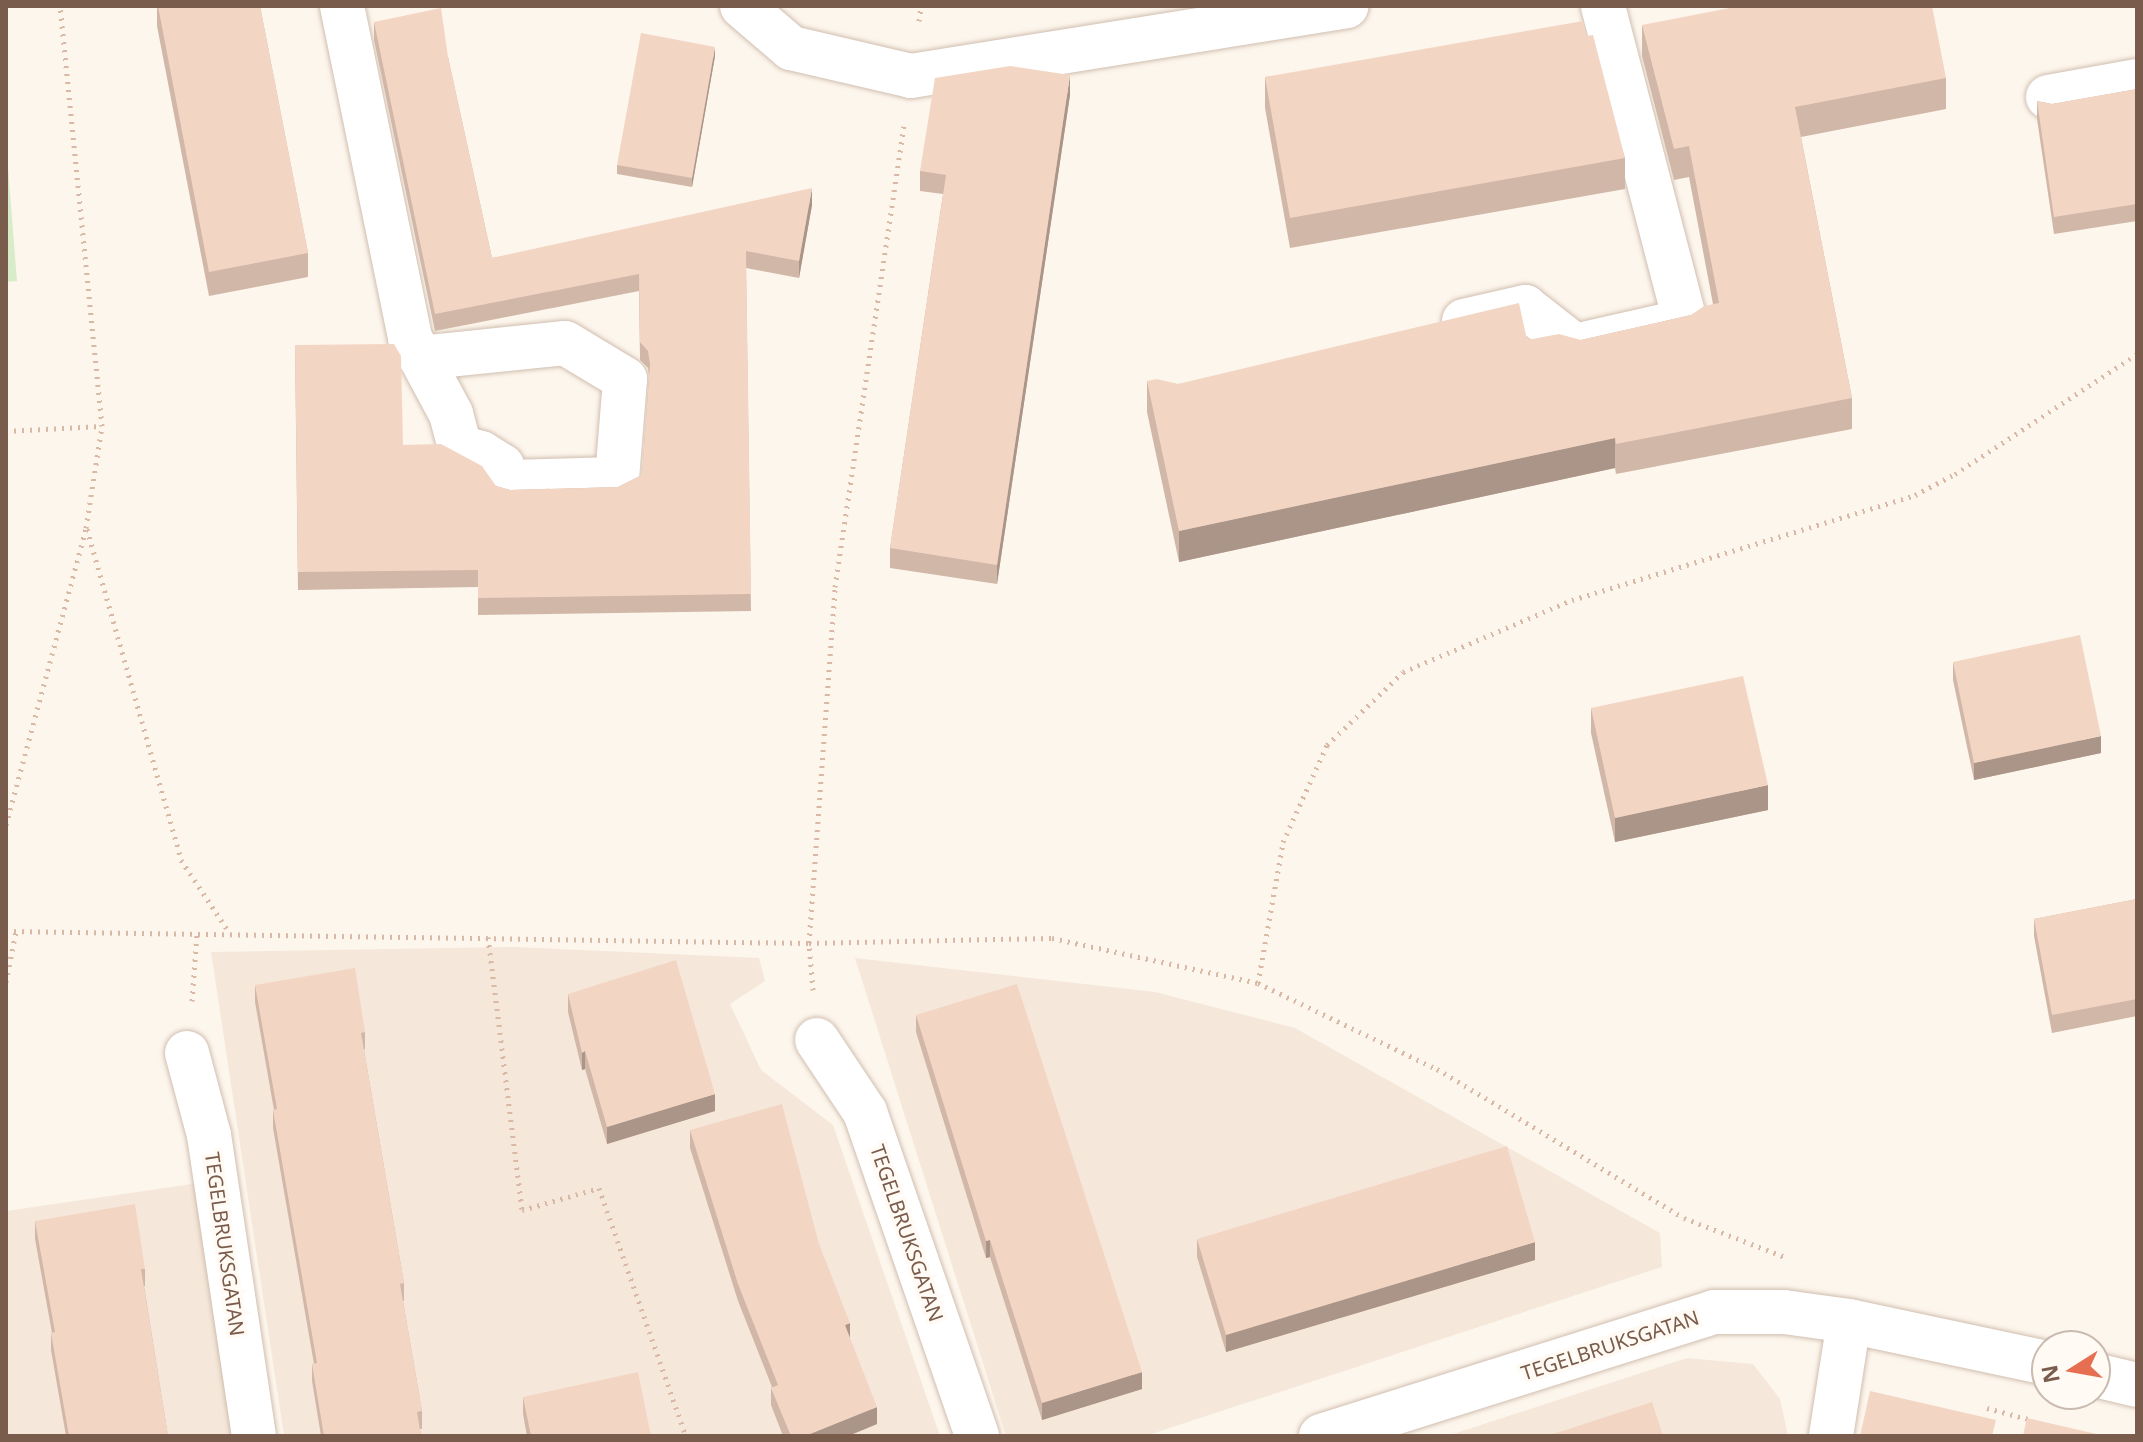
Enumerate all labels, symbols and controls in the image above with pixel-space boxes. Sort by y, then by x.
street label: TEGELBRUKSGATAN [865,1141,949,1325]
street label: TEGELBRUKSGATAN [200,1151,250,1337]
street label: TEGELBRUKSGATAN [1518,1305,1702,1385]
north arrow [2031,1330,2111,1410]
text: N [2033,1363,2066,1386]

